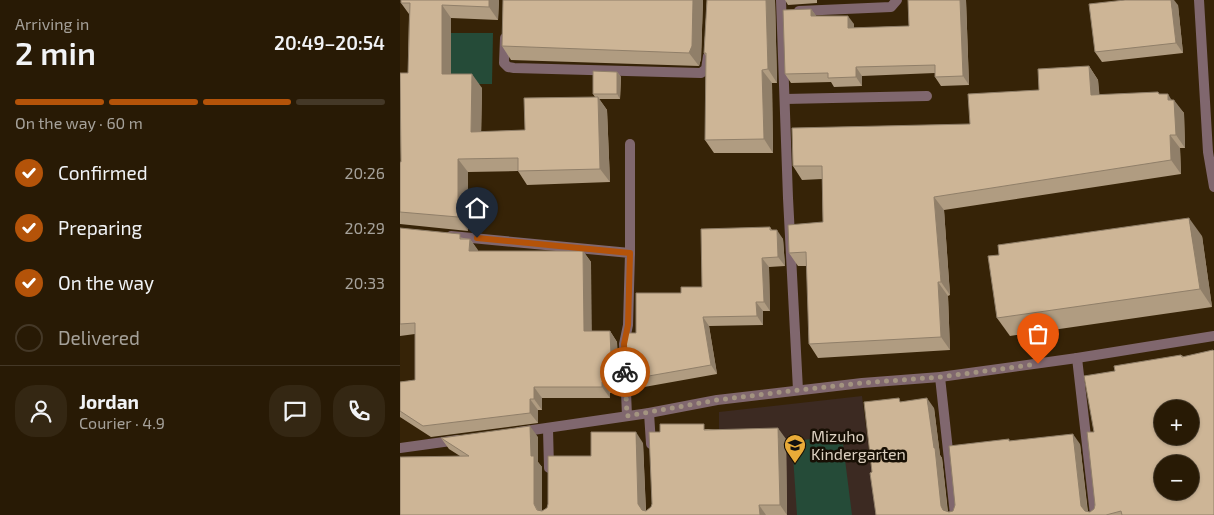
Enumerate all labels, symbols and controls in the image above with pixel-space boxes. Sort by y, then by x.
text: Arriving in [15,14,89,33]
text: 20:49–20:54 [274,31,385,54]
text: 2 min [15,33,96,71]
text: On the way · 60 m [15,113,143,132]
icon: check [15,159,43,187]
text: Confirmed [58,161,148,184]
text: 20:26 [344,163,385,182]
pin [456,187,498,238]
icon: home [463,194,491,222]
icon: check [15,214,43,242]
text: Preparing [58,216,142,239]
text: 20:29 [344,218,385,237]
icon: check [15,269,43,297]
text: On the way [58,271,154,294]
text: 20:33 [345,273,385,292]
pin [1017,313,1059,364]
icon: bag [1024,320,1052,348]
text: Delivered [58,326,140,349]
courier [600,347,650,397]
icon: bike [611,358,639,386]
button: person [15,385,67,437]
button: chat [269,385,321,437]
button: phone [333,385,385,437]
text: Jordan [79,390,139,413]
map controls [1154,400,1199,500]
button: + [1154,400,1199,445]
text: Courier · 4.9 [79,413,165,432]
place label: Mizuho Kindergarten [811,426,906,463]
school or university icon: Mizuho Kindergarten [783,433,807,464]
button: − [1154,455,1199,500]

